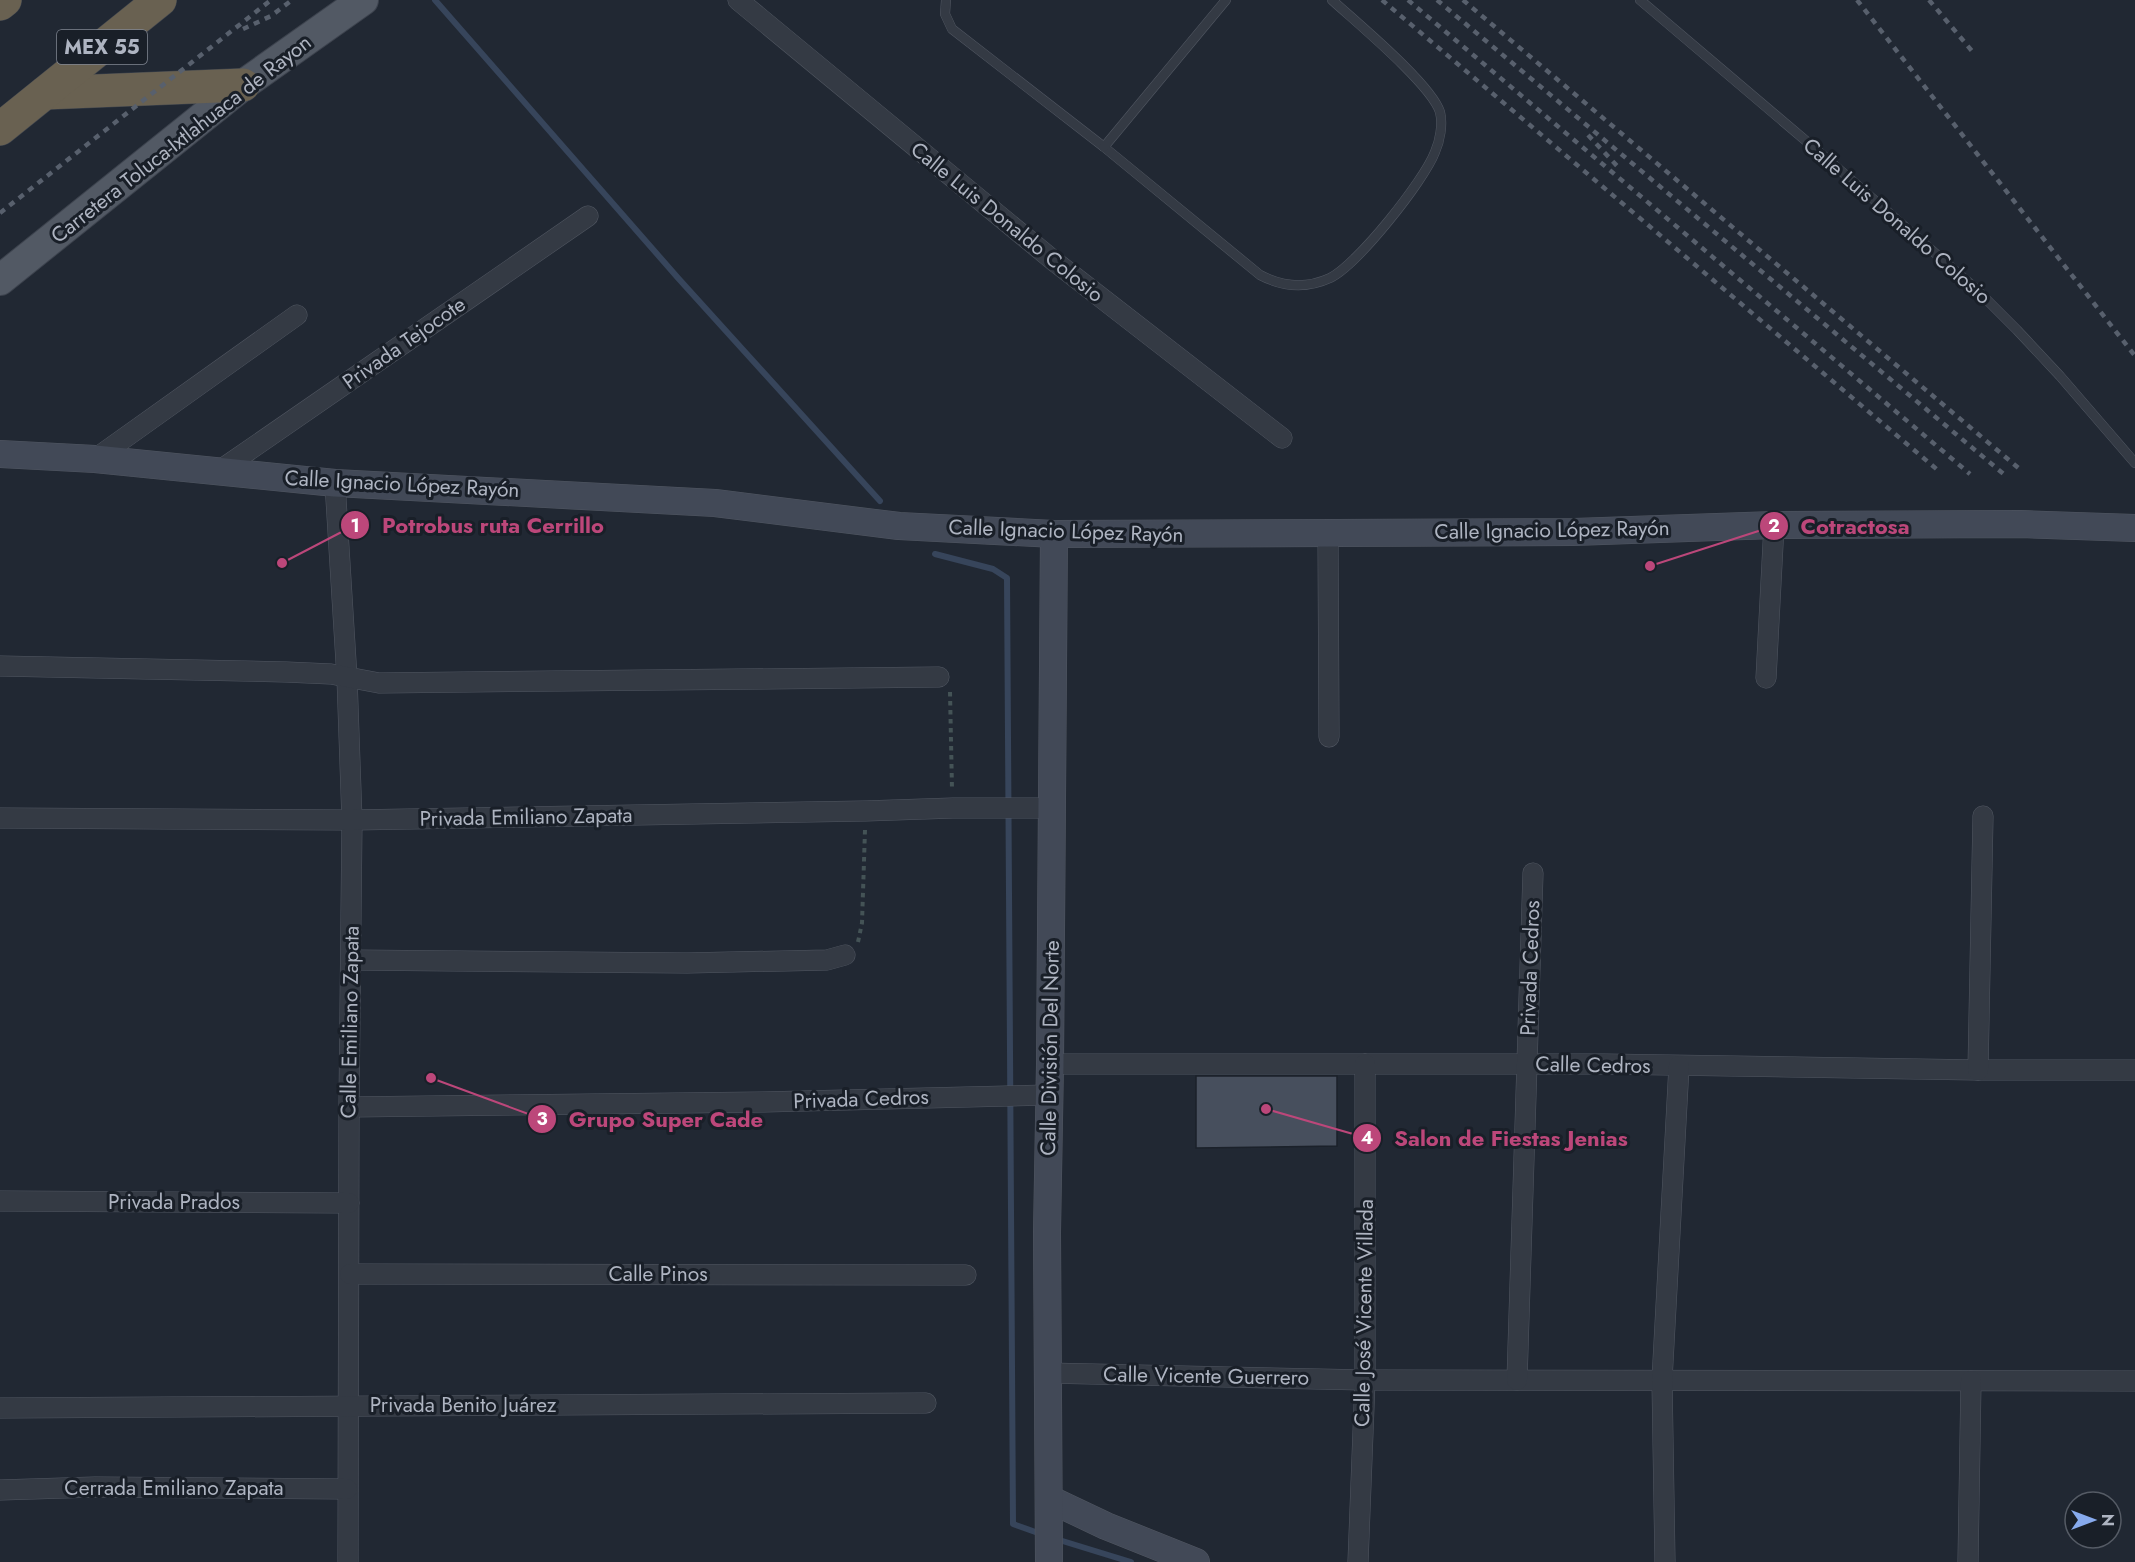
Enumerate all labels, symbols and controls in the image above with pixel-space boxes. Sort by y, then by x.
street label: Carretera Toluca-Ixtlahuaca de Rayon [44,28,318,250]
road number: MEX 55 [57,30,147,64]
street label: Calle Luis Donaldo Colosio [1796,131,1998,311]
street label: Calle Luis Donaldo Colosio [904,135,1110,309]
street label: Privada Tejocote [336,289,472,397]
street label: Calle Ignacio López Rayón [284,463,520,505]
callout: Potrobus ruta Cerrillo [340,505,616,545]
callout: Cotractosa [1759,506,1922,546]
text: Potrobus ruta Cerrillo [382,509,604,541]
text: Cotractosa [1800,510,1910,542]
street label: Calle Ignacio López Rayón [948,512,1184,550]
text: 1 [350,513,360,539]
street label: Calle Ignacio López Rayón [1434,513,1670,547]
text: 2 [1768,513,1780,539]
street label: Privada Emiliano Zapata [419,800,633,834]
street label: Privada Cedros [1513,900,1547,1036]
street label: Calle Emiliano Zapata [333,925,367,1119]
street label: Calle División Del Norte [1033,940,1067,1156]
street label: Calle Cedros [1535,1049,1651,1081]
street label: Privada Cedros [793,1082,929,1116]
callout: Grupo Super Cade [527,1099,775,1139]
text: Grupo Super Cade [569,1103,763,1135]
text: 3 [536,1106,548,1132]
callout: Salon de Fiestas Jenias [1352,1118,1640,1158]
text: Salon de Fiestas Jenias [1394,1122,1628,1154]
text: 4 [1361,1125,1373,1151]
street label: Privada Prados [108,1187,240,1217]
street label: Calle José Vicente Villada [1347,1199,1381,1427]
street label: Calle Pinos [608,1259,708,1289]
street label: Calle Vicente Guerrero [1103,1359,1309,1393]
street label: Privada Benito Juárez [370,1390,557,1420]
street label: Cerrada Emiliano Zapata [64,1473,284,1503]
north arrow [2063,1490,2123,1550]
text: N [2096,1514,2119,1526]

